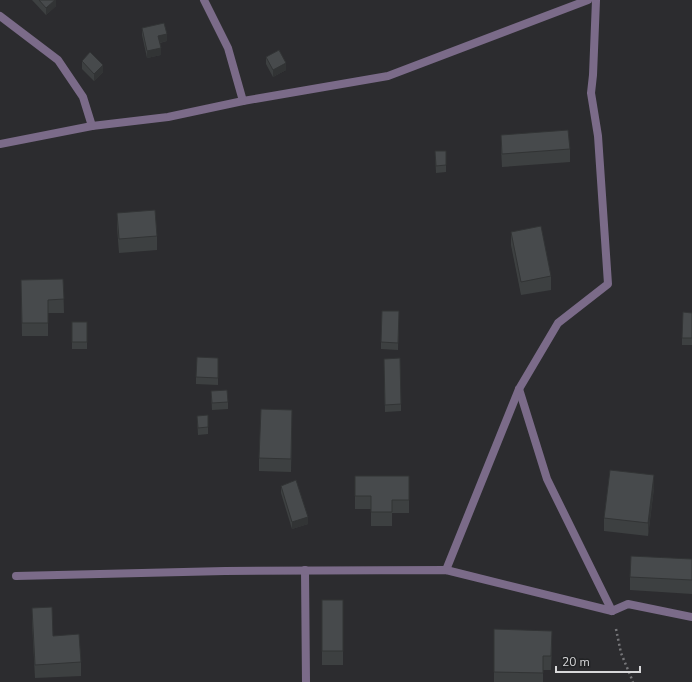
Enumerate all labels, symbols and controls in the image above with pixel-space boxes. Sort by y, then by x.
scale bar [556,648,640,674]
text: 20 m [562,654,590,670]

